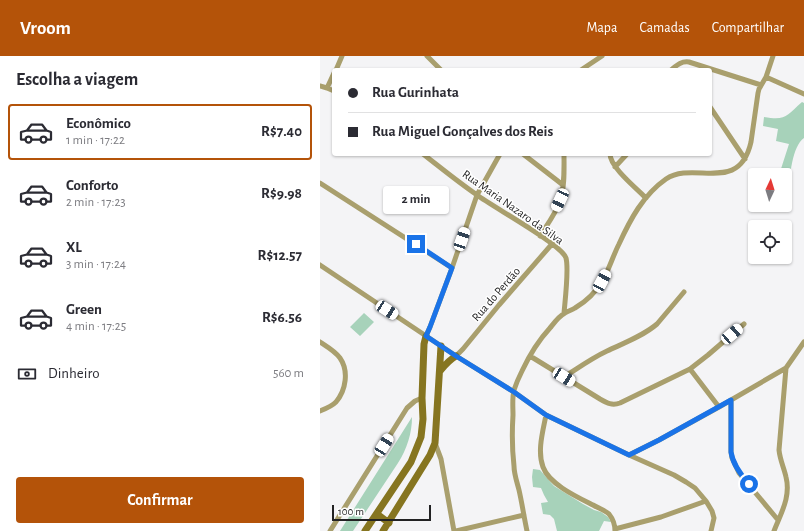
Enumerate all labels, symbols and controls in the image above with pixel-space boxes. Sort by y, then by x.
text: Vroom [20,19,71,38]
text: Mapa [587,21,617,35]
text: Camadas [639,21,690,35]
text: Compartilhar [712,21,784,35]
text: Escolha a viagem [16,71,138,89]
text: Rua Gurinhata [372,85,459,100]
icon: car [18,114,54,150]
text: Econômico [66,116,131,131]
text: R$7.40 [261,124,302,139]
text: Rua Miguel Gonçalves dos Reis [372,124,553,139]
text: 1 min · 17:22 [66,134,125,147]
street label: Rua Maria Nazaro da Silva [460,168,566,247]
north arrow [748,168,792,212]
map controls [748,168,792,264]
icon: car [18,176,54,212]
text: Conforto [66,178,118,193]
text: R$9.98 [261,186,302,201]
callout: 2 min [383,186,449,214]
car [549,187,571,213]
text: 2 min [402,193,430,206]
text: 2 min · 17:23 [66,196,126,209]
button: locate [748,220,792,264]
car [452,226,472,252]
route end [407,235,425,253]
icon: car [18,238,54,274]
text: XL [66,240,82,255]
text: R$12.57 [258,248,302,263]
text: 3 min · 17:24 [66,258,126,271]
street label: Rua do Perdão [470,265,523,323]
car [591,268,613,294]
car [374,298,400,322]
icon: car [18,300,54,336]
text: Green [66,302,102,317]
text: R$6.56 [262,310,302,325]
text: 4 min · 17:25 [66,320,126,333]
car [719,322,745,346]
icon: cash [16,363,38,385]
text: Dinheiro [48,366,100,381]
car [551,366,577,388]
text: 560 m [273,367,304,380]
car [373,432,395,458]
route start [740,475,758,493]
button: Confirmar [16,477,304,523]
scale bar [332,503,431,522]
text: 100 m [338,506,364,517]

